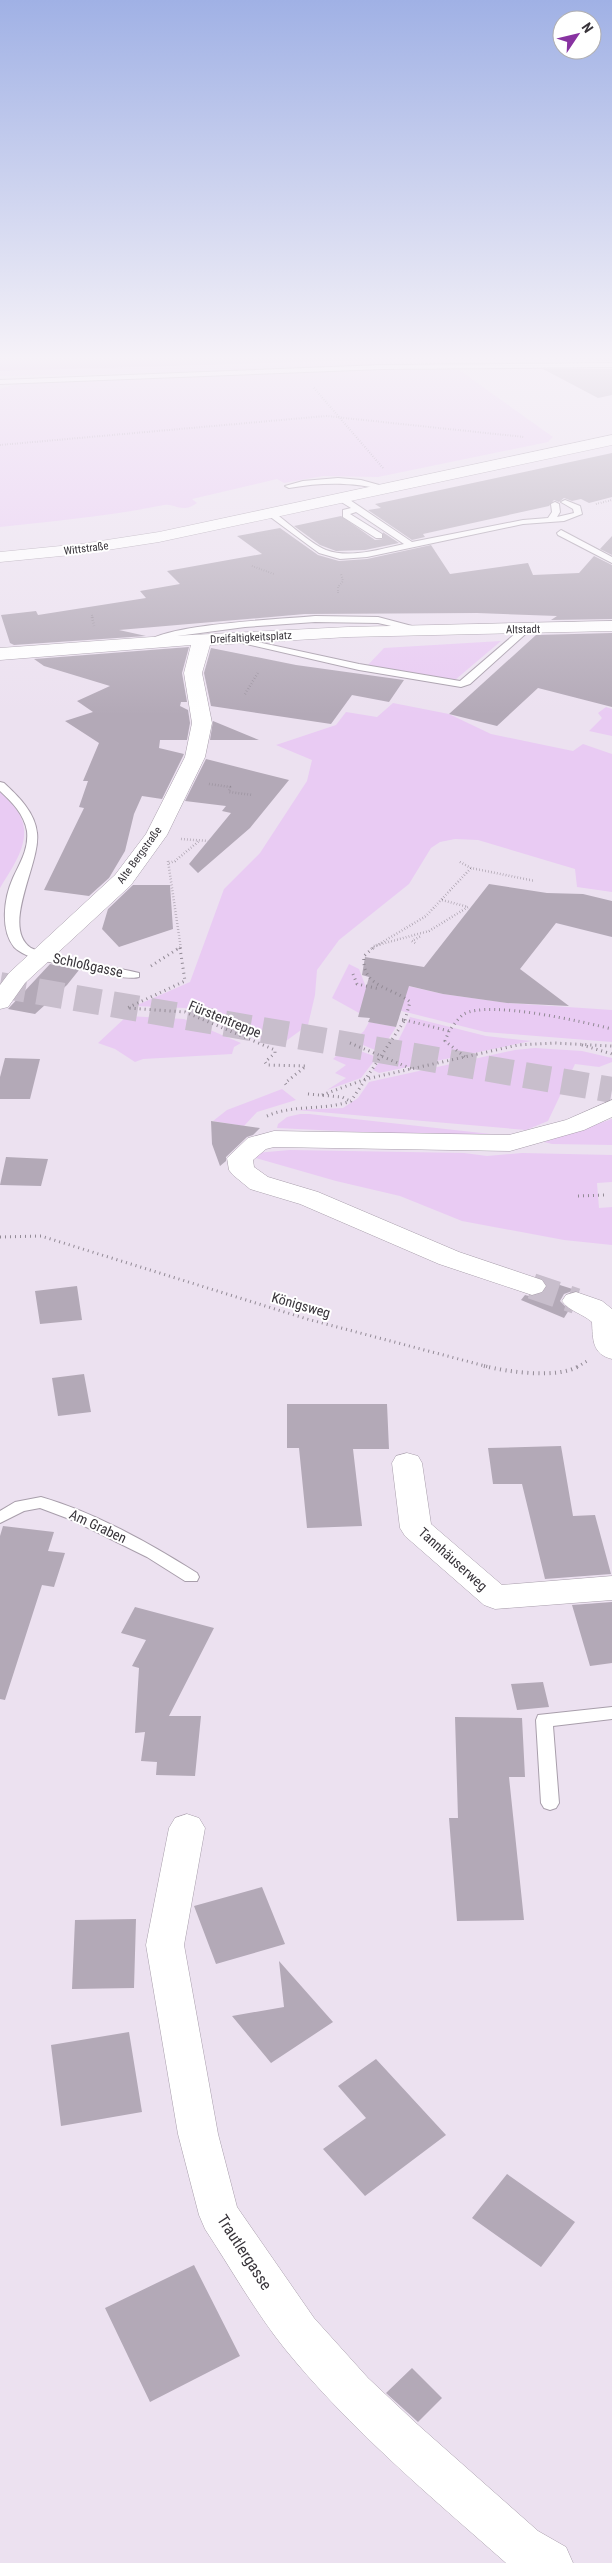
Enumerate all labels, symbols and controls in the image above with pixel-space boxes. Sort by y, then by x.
north arrow [552,10,602,60]
text: N [579,19,597,36]
street label: Wittstraße [63,539,109,558]
street label: Altstadt [506,623,540,636]
street label: Dreifaltigkeitsplatz [210,629,292,646]
street label: Alte Bergstraße [114,824,164,886]
street label: Schloßgasse [52,950,125,980]
street label: Fürstentreppe [186,997,264,1041]
street label: Königsweg [270,1289,332,1321]
street label: Am Graben [67,1506,129,1546]
street label: Tannhäuserweg [415,1524,491,1594]
street label: Trautlergasse [213,2211,276,2294]

